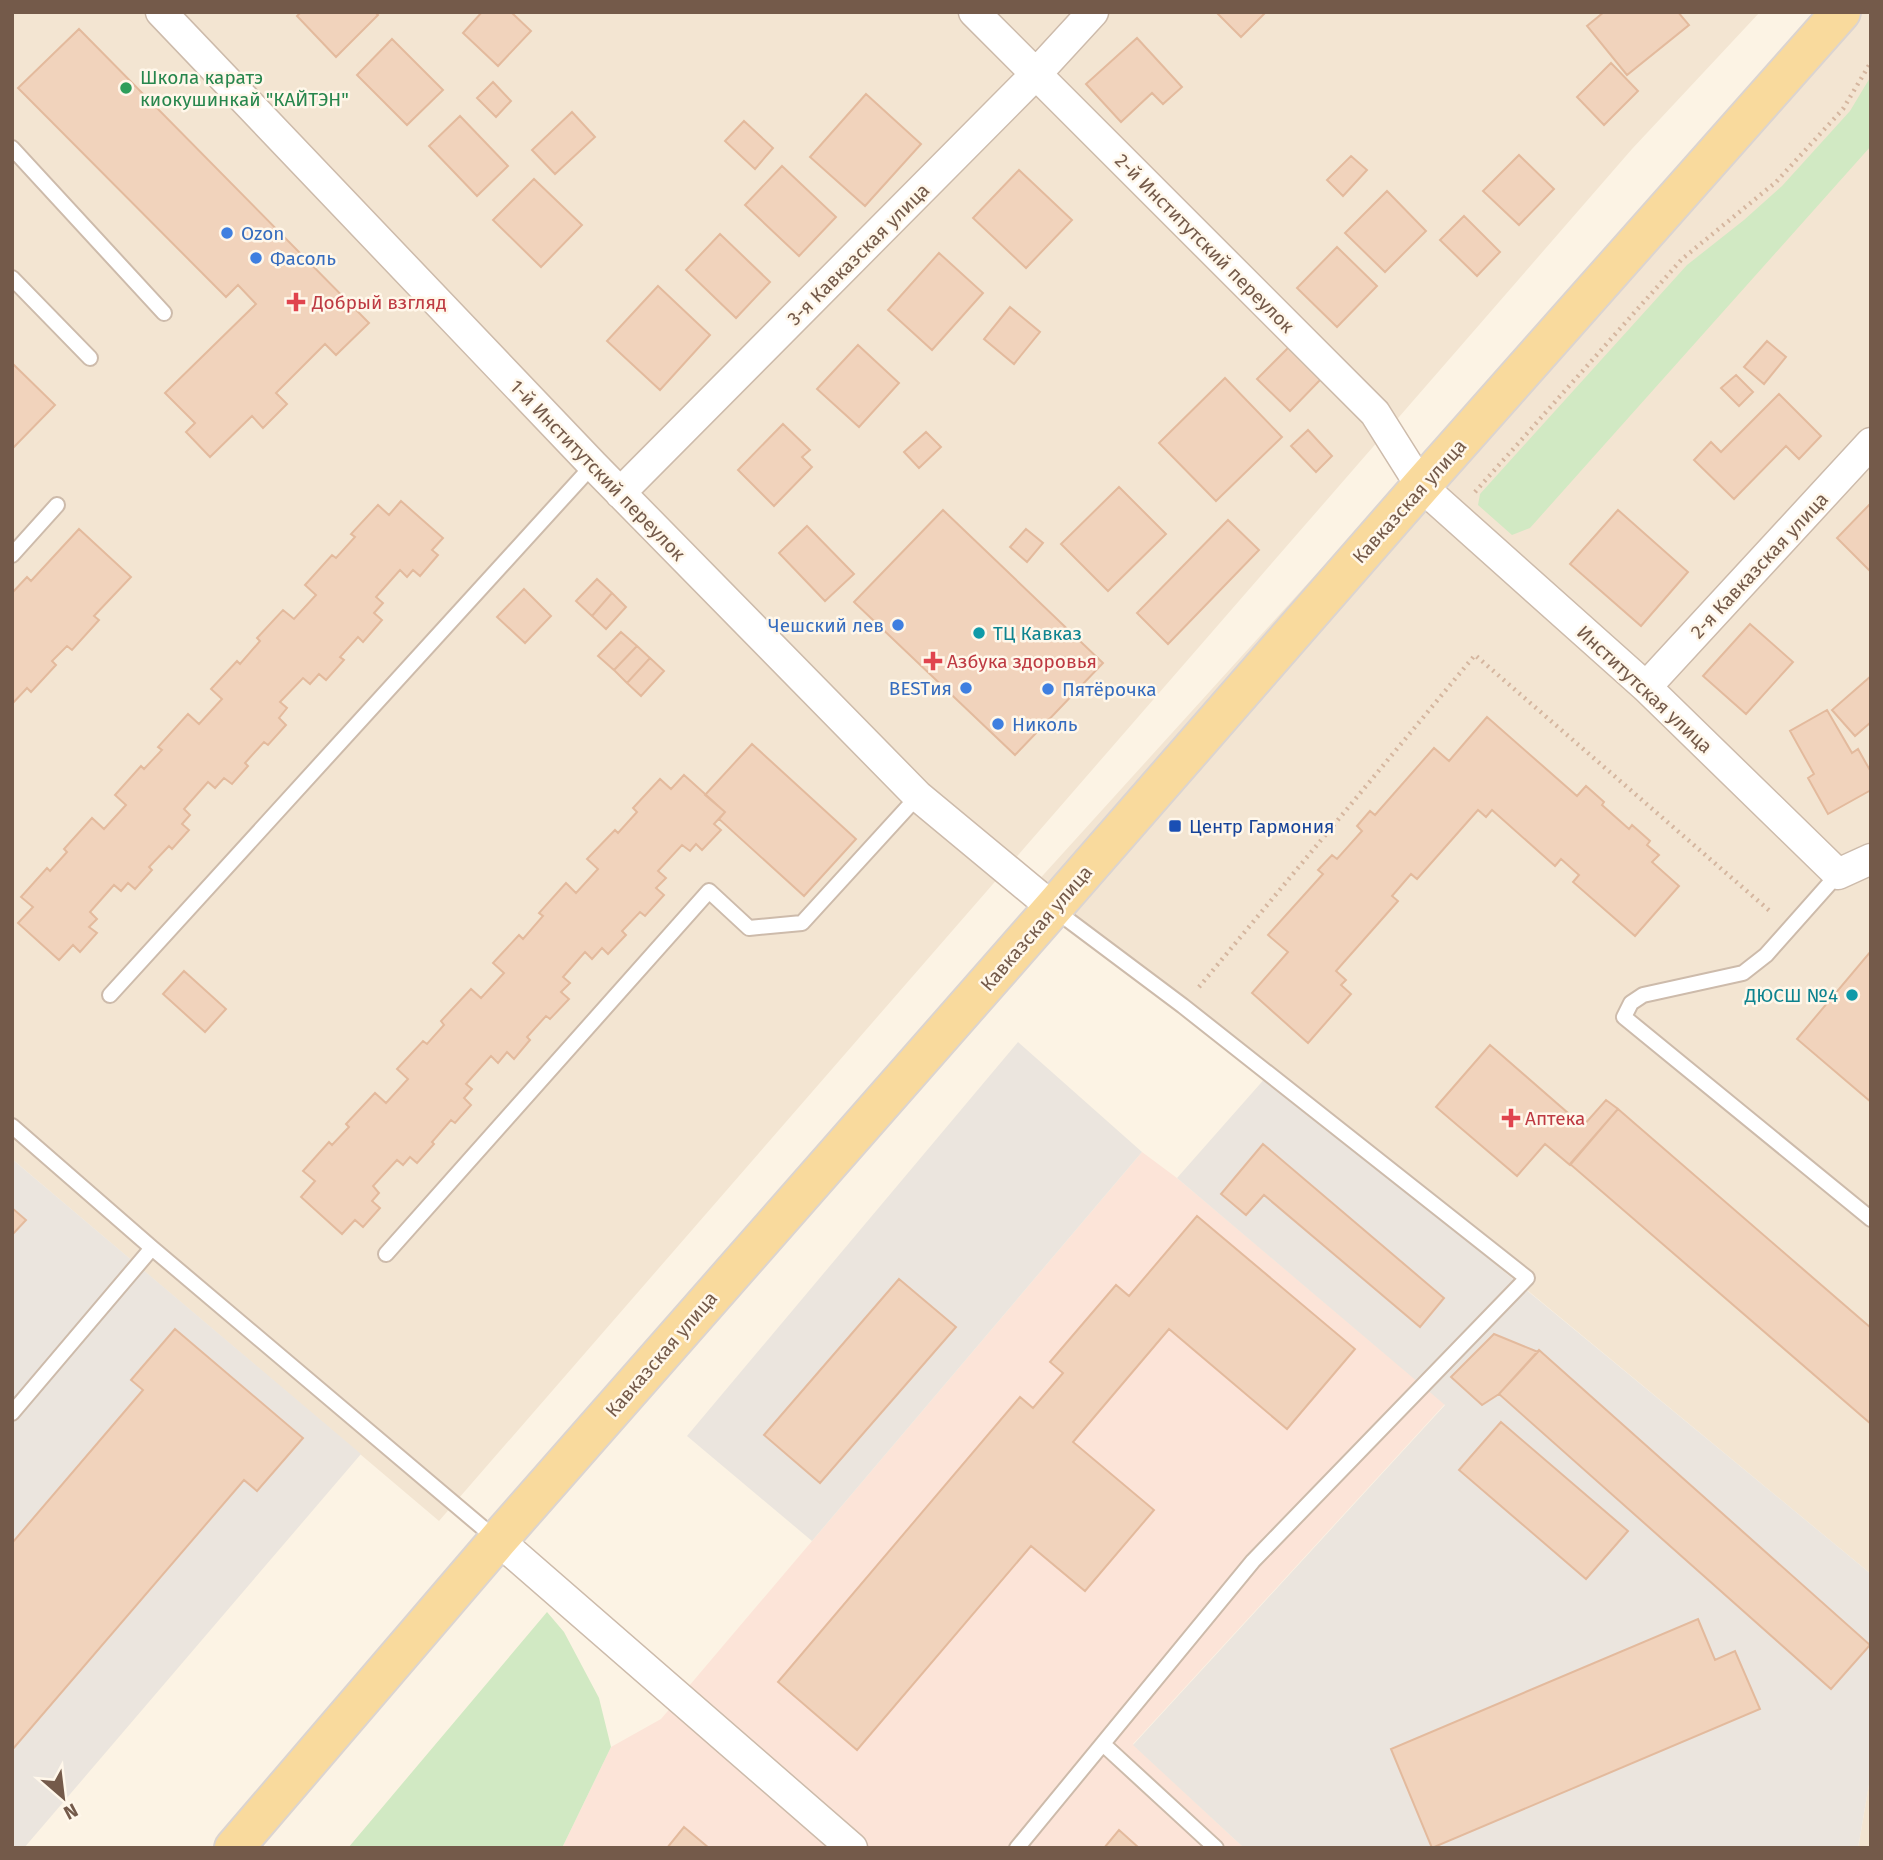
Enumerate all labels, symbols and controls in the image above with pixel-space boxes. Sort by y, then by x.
place label: Школа каратэ киокушинкай "КАЙТЭН" [140,66,349,111]
marker: Школа каратэ киокушинкай "КАЙТЭН" [118,80,134,96]
street label: 2-й Институтский переулок [1110,149,1299,338]
street label: 3-я Кавказская улица [783,179,934,330]
place label: Ozon [241,222,284,245]
marker: Ozon [219,225,235,241]
place label: Фасоль [270,247,336,270]
marker: Фасоль [248,250,264,266]
place label: Добрый взгляд [311,291,446,314]
marker: Добрый взгляд [286,292,306,312]
street label: 1-й Институтский переулок [505,375,690,566]
street label: Кавказская улица [1348,435,1471,568]
street label: 2-я Кавказская улица [1686,488,1833,643]
place label: Чешский лев [768,614,884,637]
marker: Чешский лев [890,617,906,633]
street label: Институтская улица [1572,621,1717,758]
place label: ТЦ Кавказ [993,622,1082,645]
marker: ТЦ Кавказ [971,625,987,641]
place label: Азбука здоровья [947,650,1097,673]
marker: Азбука здоровья [925,653,941,669]
place label: BESTия [889,677,952,700]
place label: Пятёрочка [1062,678,1157,701]
marker: BESTия [958,680,974,696]
marker: Пятёрочка [1040,681,1056,697]
place label: Николь [1012,713,1078,736]
marker: Николь [990,716,1006,732]
place label: Центр Гармония [1189,815,1335,838]
marker: Центр Гармония [1167,818,1183,834]
street label: Кавказская улица [976,861,1097,996]
place label: ДЮСШ №4 [1744,984,1838,1007]
marker: ДЮСШ №4 [1844,987,1860,1003]
place label: Аптека [1525,1107,1585,1130]
marker: Аптека [1503,1110,1519,1126]
street label: Кавказская улица [601,1287,722,1422]
north arrow [28,1762,98,1832]
text: N [60,1798,82,1825]

